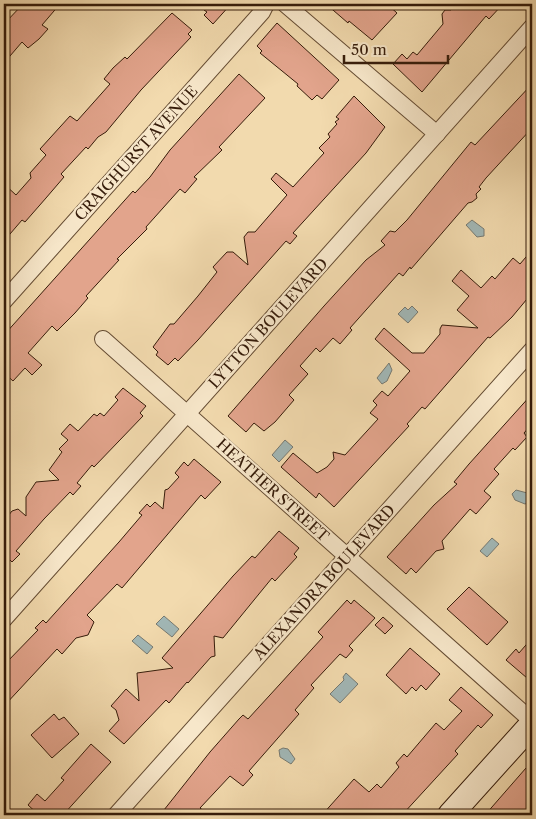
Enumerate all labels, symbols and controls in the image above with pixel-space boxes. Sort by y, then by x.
scale bar [344,32,447,64]
text: 50 m [351,40,387,59]
street label: CRAIGHURST AVENUE [70,82,202,224]
street label: LYTTON BOULEVARD [204,254,332,392]
street label: HEATHER STREET [213,434,334,546]
street label: ALEXANDRA BOULEVARD [249,500,399,664]

